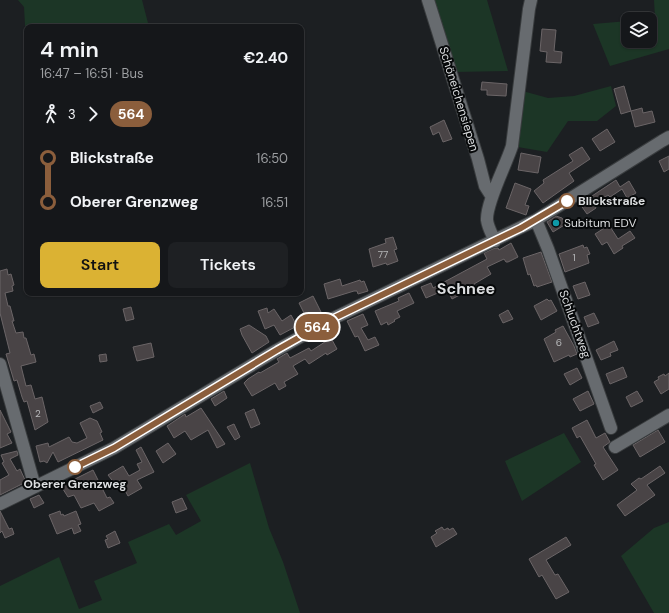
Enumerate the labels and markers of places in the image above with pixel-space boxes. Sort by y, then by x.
marker: Blickstraße [559,193,575,209]
place label: Blickstraße [578,193,645,209]
place label: Subitum EDV [564,215,636,231]
marker: Subitum EDV [551,218,561,228]
marker: Oberer Grenzweg [67,459,83,475]
place label: Oberer Grenzweg [24,476,126,492]

